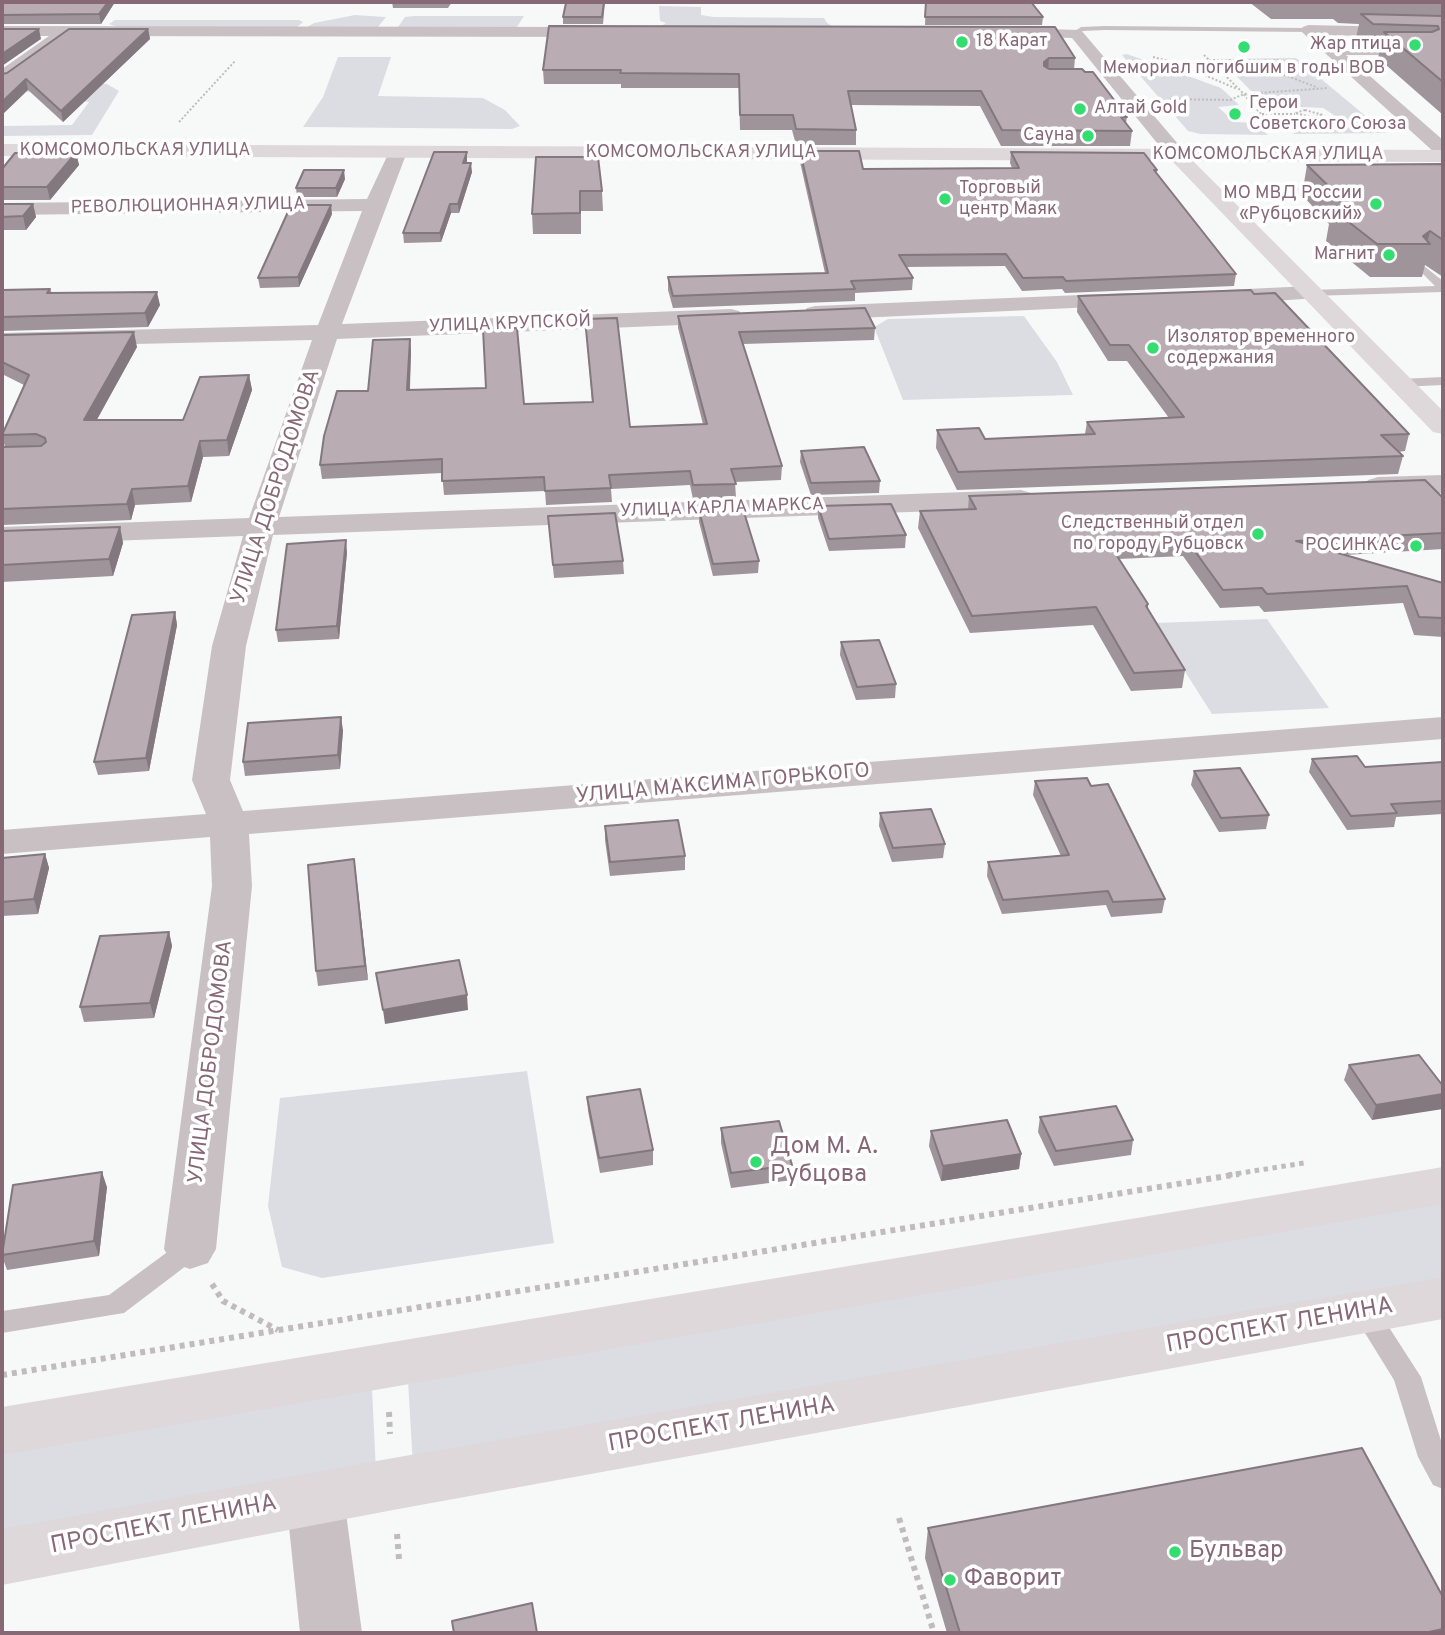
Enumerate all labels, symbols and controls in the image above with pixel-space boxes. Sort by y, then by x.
place label: 18 Карат [976,31,1047,53]
marker: 18 Карат [954,34,970,50]
place label: Жар птица [1310,34,1401,56]
marker: Жар птица [1407,37,1423,53]
marker: Мемориал погибшим в годы ВОВ [1236,39,1252,55]
place label: Мемориал погибшим в годы ВОВ [1103,58,1385,80]
place label: Герои Советского Союза [1249,93,1406,136]
place label: Алтай Gold [1094,98,1187,120]
marker: Алтай Gold [1072,101,1088,117]
marker: Герои Советского Союза [1227,106,1243,122]
place label: Сауна [1023,125,1074,147]
marker: Сауна [1080,128,1096,144]
street label: КОМСОМОЛЬСКАЯ УЛИЦА [19,140,251,162]
street label: КОМСОМОЛЬСКАЯ УЛИЦА [585,142,817,164]
street label: КОМСОМОЛЬСКАЯ УЛИЦА [1152,144,1384,166]
place label: Торговый центр Маяк [959,178,1057,220]
place label: МО МВД России «Рубцовский» [1223,183,1362,226]
marker: Торговый центр Маяк [937,191,953,207]
street label: РЕВОЛЮЦИОННАЯ УЛИЦА [71,194,305,220]
marker: МО МВД России «Рубцовский» [1368,196,1384,212]
place label: Магнит [1314,244,1375,266]
marker: Магнит [1381,247,1397,263]
street label: УЛИЦА КРУПСКОЙ [428,311,592,339]
place label: Изолятор временного содержания [1167,327,1355,370]
marker: Изолятор временного содержания [1145,340,1161,356]
street label: УЛИЦА ДОБРОДОМОВА [227,367,327,607]
street label: УЛИЦА КАРЛА МАРКСА [620,495,824,523]
place label: Следственный отдел по городу Рубцовск [1061,513,1244,556]
marker: Следственный отдел по городу Рубцовск [1250,526,1266,542]
place label: РОСИНКАС [1305,535,1402,557]
marker: РОСИНКАС [1408,538,1424,554]
street label: УЛИЦА МАКСИМА ГОРЬКОГО [575,760,871,810]
street label: УЛИЦА ДОБРОДОМОВА [185,939,239,1185]
place label: Дом М. А. Рубцова [770,1134,878,1190]
marker: Дом М. А. Рубцова [748,1154,764,1170]
street label: ПРОСПЕКТ ЛЕНИНА [1164,1293,1396,1361]
street label: ПРОСПЕКТ ЛЕНИНА [606,1392,838,1460]
street label: ПРОСПЕКТ ЛЕНИНА [48,1490,280,1562]
place label: Бульвар [1189,1538,1284,1566]
marker: Бульвар [1167,1544,1183,1560]
place label: Фаворит [964,1566,1061,1594]
marker: Фаворит [942,1572,958,1588]

